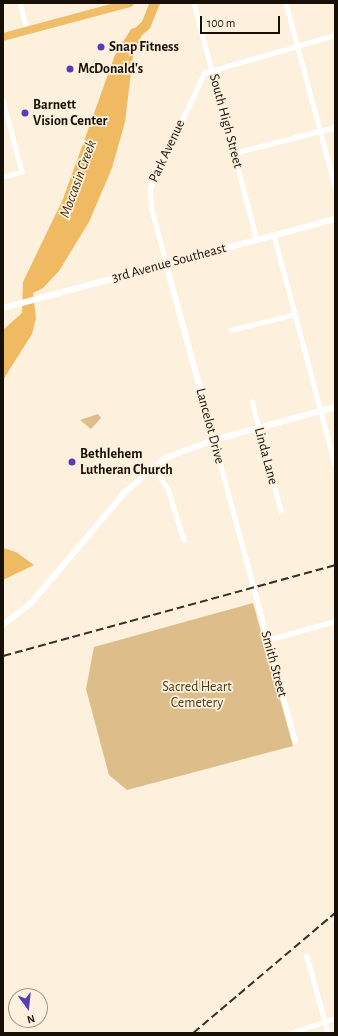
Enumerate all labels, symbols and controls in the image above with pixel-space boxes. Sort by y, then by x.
scale bar [202,8,282,34]
text: 100 m [207,17,235,29]
place label: Snap Fitness [109,39,179,55]
marker: Snap Fitness [96,42,106,52]
place label: McDonald's [78,61,143,77]
marker: McDonald's [65,64,75,74]
street label: South High Street [205,72,247,170]
place label: Barnett Vision Center [33,97,107,130]
marker: Barnett Vision Center [20,108,30,118]
street label: Park Avenue [145,117,189,185]
water label: Moccasin Creek [56,138,100,220]
street label: 3rd Avenue Southeast [110,240,228,286]
street label: Lancelot Drive [192,386,228,466]
street label: Linda Lane [250,426,282,486]
place label: Bethlehem Lutheran Church [80,446,173,478]
marker: Bethlehem Lutheran Church [67,457,77,467]
street label: Smith Street [257,629,291,699]
park label: Sacred Heart Cemetery [162,679,232,712]
north arrow [8,988,48,1028]
text: N [26,1013,36,1025]

